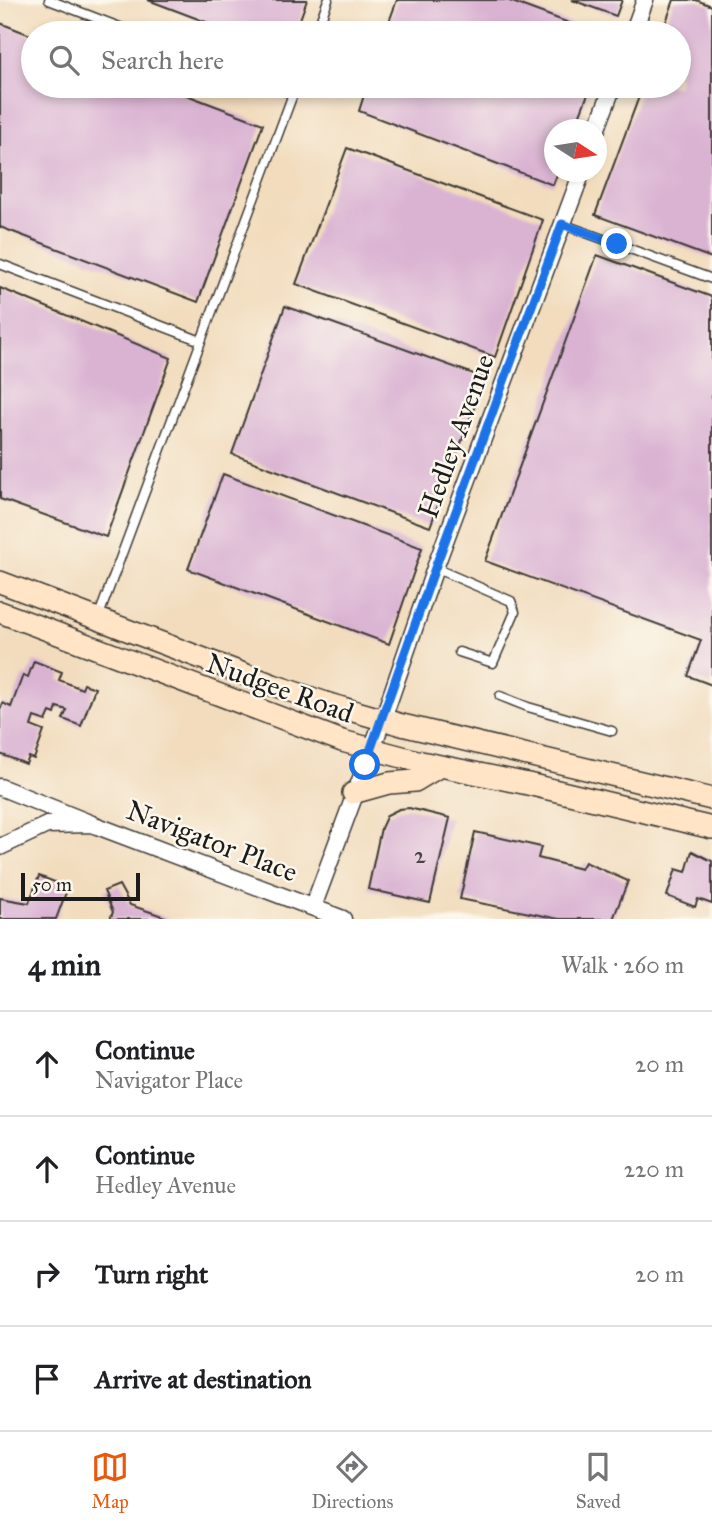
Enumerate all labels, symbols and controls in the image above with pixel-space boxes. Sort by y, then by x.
search box [21,21,691,98]
icon: search [45,41,83,79]
text: Search here [101,44,224,76]
north arrow [544,119,607,182]
route end [601,228,632,259]
street label: Hedley Avenue [410,349,502,523]
street label: Nudgee Road [201,645,359,731]
route start [349,749,380,780]
street label: Navigator Place [122,792,302,890]
house number: 2 [414,840,426,870]
scale bar [21,870,140,902]
text: 50 m [32,873,72,896]
text: 4 min [28,947,101,983]
text: Walk · 260 m [561,951,684,979]
text: Continue [95,1034,195,1066]
icon: ahead [28,1045,66,1083]
text: 20 m [635,1050,684,1078]
text: Navigator Place [95,1066,243,1094]
text: Continue [95,1139,195,1171]
icon: ahead [28,1150,66,1188]
text: 220 m [624,1155,684,1183]
text: Hedley Avenue [95,1171,236,1199]
icon: right [28,1255,66,1293]
text: Turn right [95,1258,208,1290]
text: 20 m [635,1260,684,1288]
icon: arrive [28,1360,66,1398]
text: Arrive at destination [95,1363,312,1395]
tab: Map [91,1448,129,1513]
tab: Directions [311,1448,393,1513]
tab: Saved [576,1448,621,1513]

